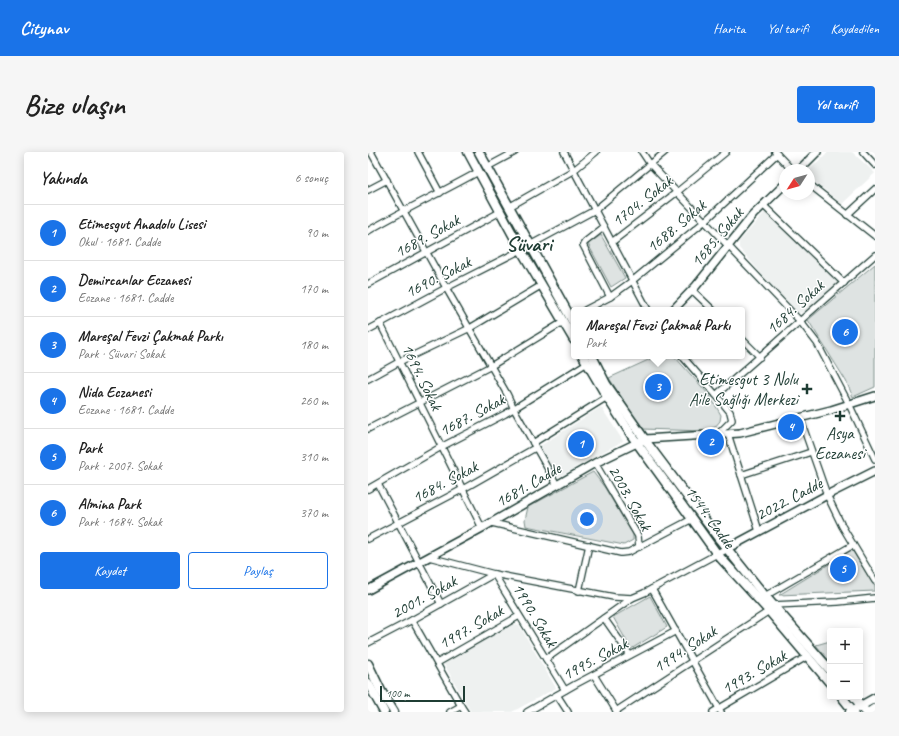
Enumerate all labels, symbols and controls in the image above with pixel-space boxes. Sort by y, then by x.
text: Citynav [20,16,68,40]
text: Harita [713,20,745,37]
text: Yol tarifi [767,20,809,37]
text: Kaydedilen [831,20,879,37]
button: Yol tarifi [797,86,875,123]
text: Bize ulaşın [24,87,125,122]
north arrow [779,164,815,200]
text: Yakında [40,168,87,189]
text: 6 sonuç [295,170,328,186]
street label: 1704. Sokak [607,170,678,231]
street label: 1688. Sokak [642,194,711,257]
street label: 1685. Sokak [686,202,749,271]
street label: 1689. Sokak [391,209,465,262]
text: Etimesgut Anadolu Lisesi [78,215,206,234]
text: 1 [50,225,56,241]
text: 90 m [306,225,328,241]
district label: Süvari [506,231,555,257]
text: Okul · 1681. Cadde [78,234,161,250]
street label: 1690. Sokak [401,251,476,303]
text: Demircanlar Eczanesi [78,271,191,290]
street label: 1684. Sokak [761,274,830,339]
text: 2 [50,281,56,297]
text: 170 m [300,281,328,297]
text: Eczane · 1681. Cadde [78,290,173,306]
popup [571,307,745,359]
text: Mareşal Fevzi Çakmak Parkı [586,316,730,335]
pin: 6 [832,317,858,347]
text: Mareşal Fevzi Çakmak Parkı [78,327,223,346]
text: Park [586,335,606,351]
text: 3 [50,337,56,353]
text: 180 m [300,337,328,353]
street label: 1694. Sokak [397,340,448,415]
text: Park · Süvari Sokak [78,346,165,362]
place label: Etimesgut 3 Nolu Aile Sağlığı Merkezi [689,369,801,410]
pin: 3 [645,372,671,402]
text: Nida Eczanesi [78,383,151,402]
marker: Etimesgut 3 Nolu Aile Sağlığı Merkezi [801,383,813,395]
street label: 1687. Sokak [436,388,510,441]
text: 4 [50,393,56,409]
text: 260 m [300,393,328,409]
text: Eczane · 1681. Cadde [78,402,173,418]
marker: Asya Eczanesi [835,411,845,421]
pin: 4 [778,412,804,442]
place label: Asya Eczanesi [815,423,868,464]
pin: 2 [698,427,724,457]
pin: 1 [568,429,594,459]
text: Park [78,439,102,458]
text: 5 [50,449,56,465]
text: 310 m [300,449,328,465]
street label: 1684. Sokak [409,455,483,508]
street label: 1681. Cadde [491,457,566,512]
text: Park · 2007. Sokak [78,458,162,474]
street label: 2003. Sokak [604,462,657,536]
street label: 2022. Cadde [752,472,827,525]
street label: 1544. Cadde [680,482,741,554]
text: Almina Park [78,495,141,514]
text: 6 [50,505,56,521]
text: 370 m [300,505,328,521]
your location [577,509,597,529]
text: Park · 1684. Sokak [78,514,162,530]
button: Kaydet [40,552,180,589]
button: Paylaş [188,552,328,589]
pin: 5 [830,554,856,584]
street label: 2001. Sokak [388,570,462,623]
street label: 1990. Sokak [508,579,563,653]
street label: 1997. Sokak [435,599,509,654]
street label: 1994. Sokak [649,620,722,677]
map controls [827,628,863,700]
button: + [827,628,863,664]
street label: 1995. Sokak [559,632,633,685]
street label: 1993. Sokak [718,644,792,699]
button: − [827,664,863,700]
scale bar [380,684,465,703]
text: 100 m [386,686,410,700]

